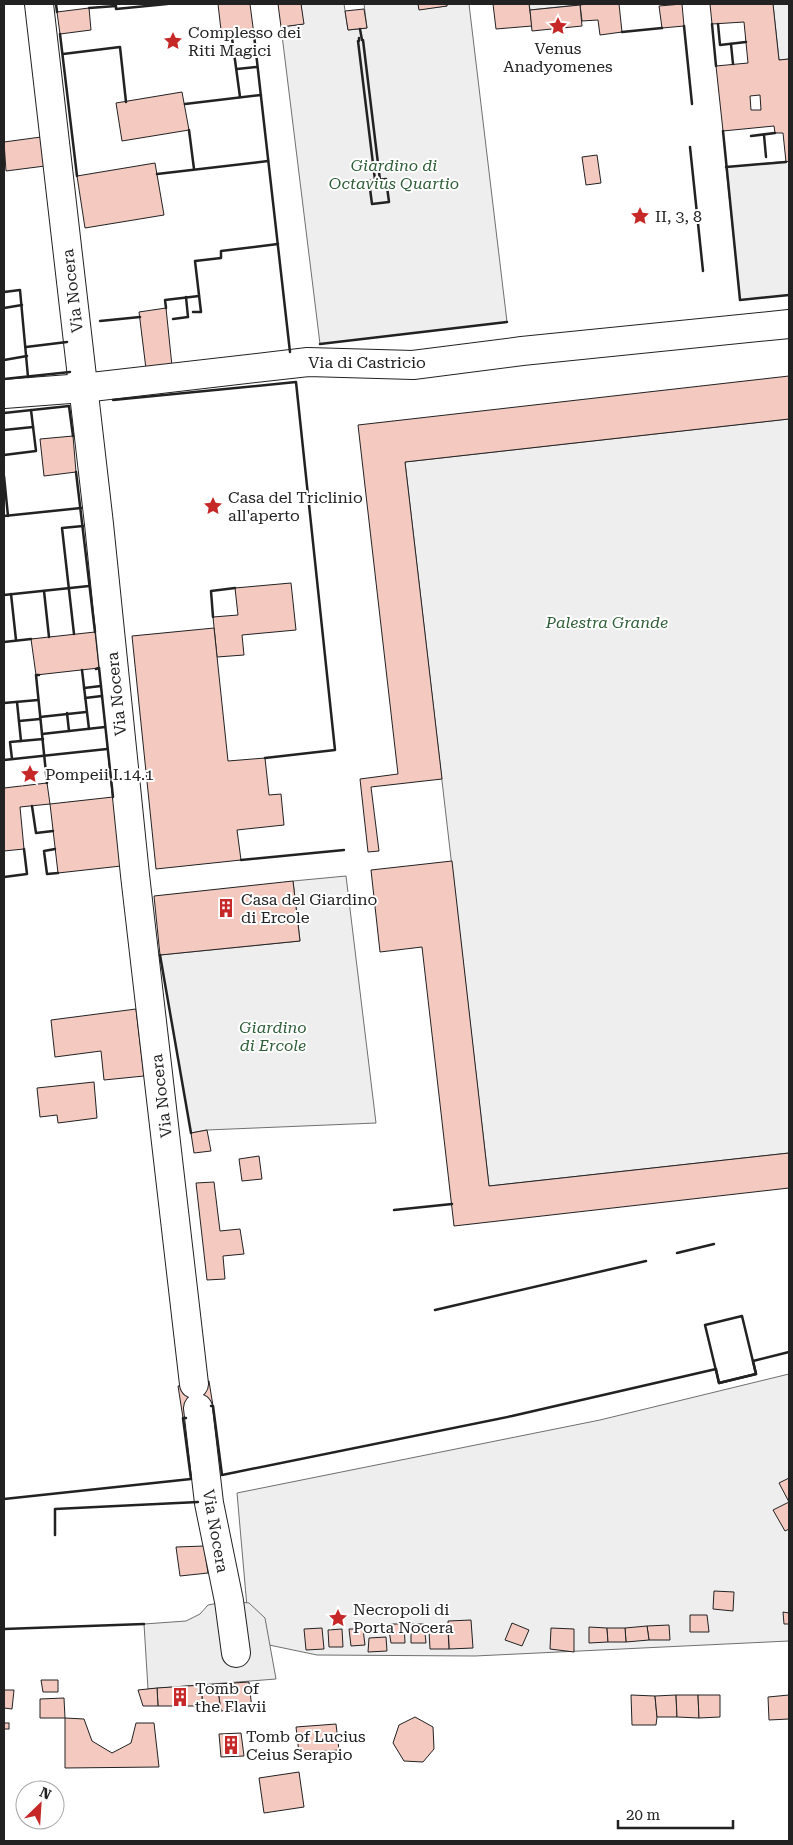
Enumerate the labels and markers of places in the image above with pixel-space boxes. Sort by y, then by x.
place icon: Venus Anadyomenes [547,15,569,37]
place label: Complesso dei Riti Magici [188,23,301,60]
place icon: Complesso dei Riti Magici [162,30,184,52]
place label: Venus Anadyomenes [503,39,613,76]
place icon: II, 3, 8 [629,205,651,227]
place label: II, 3, 8 [655,207,702,226]
place label: Casa del Triclinio all'aperto [228,488,363,525]
place icon: Casa del Triclinio all'aperto [202,495,224,517]
place icon: Pompeii I.14.1 [19,763,41,785]
place label: Pompeii I.14.1 [45,765,154,784]
place label: Casa del Giardino di Ercole [241,890,377,927]
building icon: Casa del Giardino di Ercole [215,897,237,919]
place label: Necropoli di Porta Nocera [353,1600,454,1637]
place icon: Necropoli di Porta Nocera [327,1607,349,1629]
place label: Tomb of the Flavii [195,1679,266,1716]
building icon: Tomb of the Flavii [169,1686,191,1708]
place label: Tomb of Lucius Ceius Serapio [246,1727,366,1764]
building icon: Tomb of Lucius Ceius Serapio [220,1734,242,1756]

